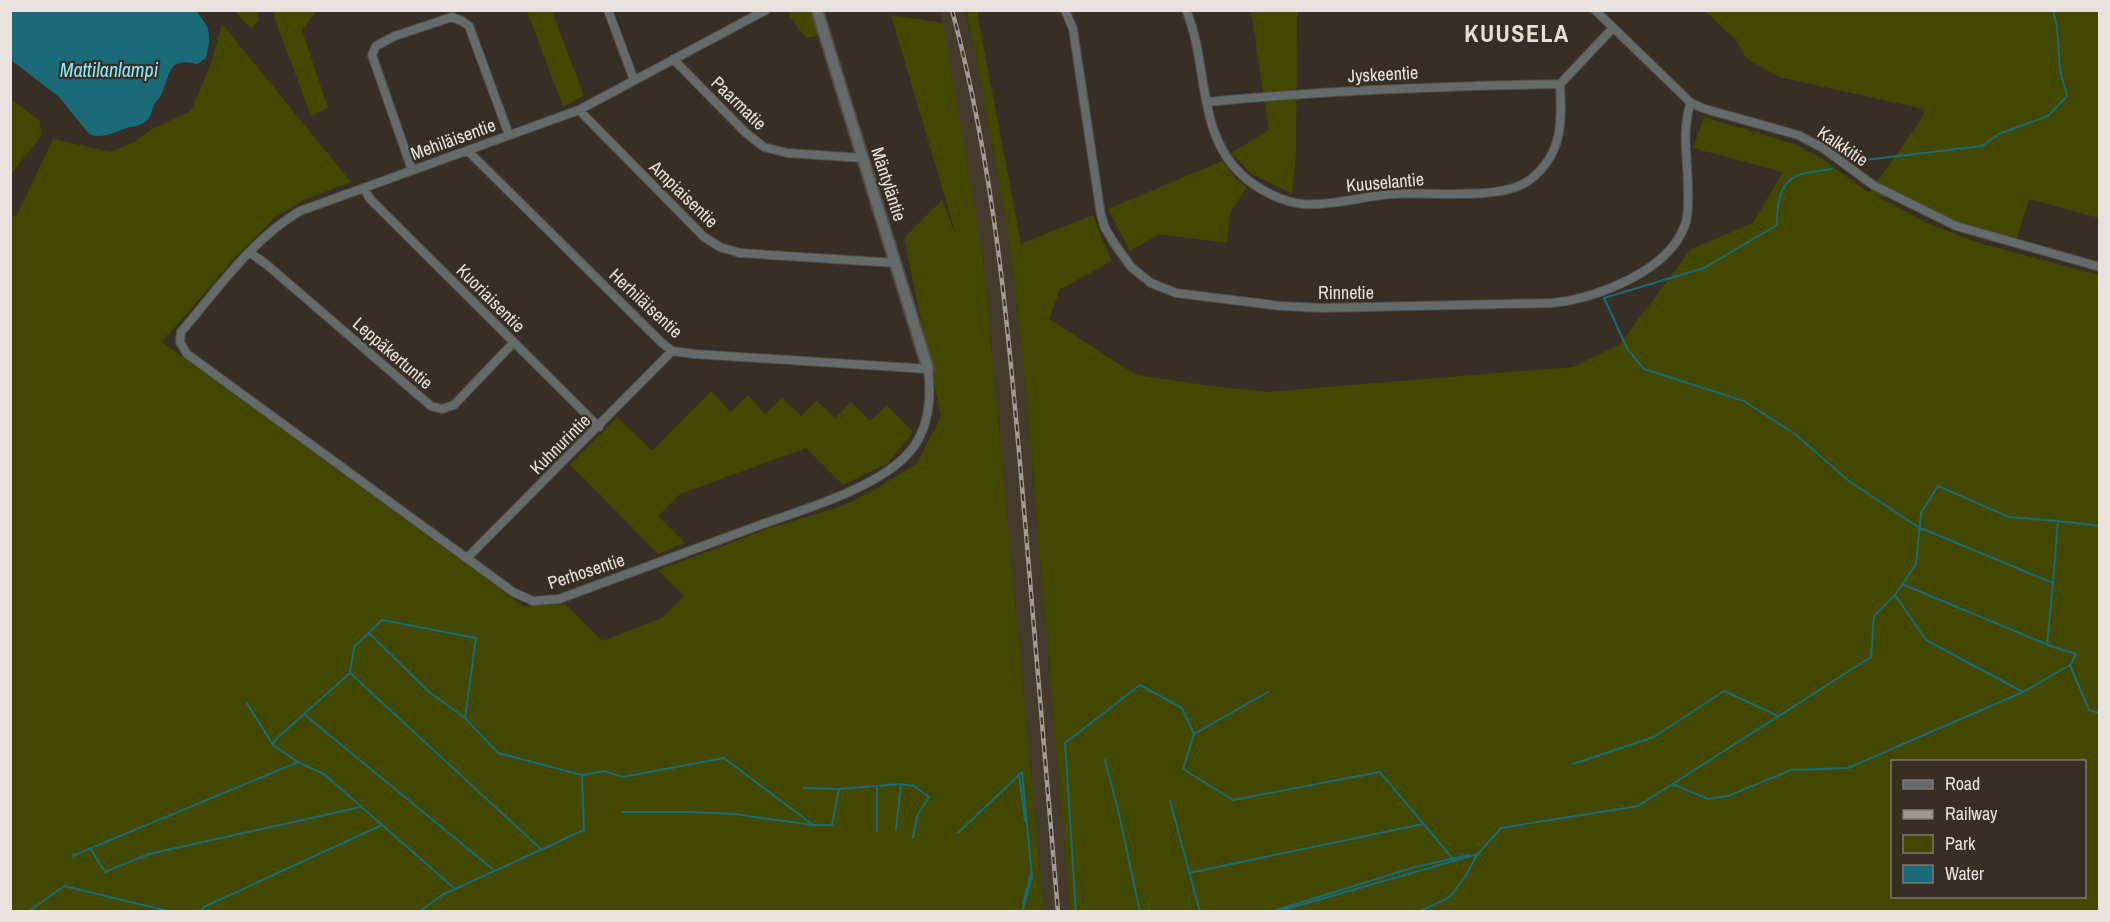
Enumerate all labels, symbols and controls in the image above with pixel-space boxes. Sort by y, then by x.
district label: KUUSELA [1464,17,1570,49]
water label: Mattilanlampi [60,56,159,83]
street label: Jyskeentie [1347,60,1419,88]
street label: Paarmatie [706,70,772,136]
street label: Mehiläisentie [407,112,499,166]
street label: Kalkkitie [1813,120,1873,172]
street label: Mäntyläntie [865,144,913,224]
street label: Ampiaisentie [643,154,724,233]
street label: Kuuselantie [1345,166,1425,198]
street label: Kuoriaisentie [451,258,531,338]
street label: Herhiläisentie [604,263,688,343]
street label: Rinnetie [1318,280,1374,305]
street label: Leppäkertuntie [348,311,438,395]
street label: Kuhnurintie [524,408,596,480]
street label: Perhosentie [544,547,628,595]
legend [1891,760,2086,898]
text: Road [1945,771,1980,796]
text: Railway [1945,801,1998,826]
text: Park [1945,831,1976,856]
text: Water [1945,861,1984,886]

